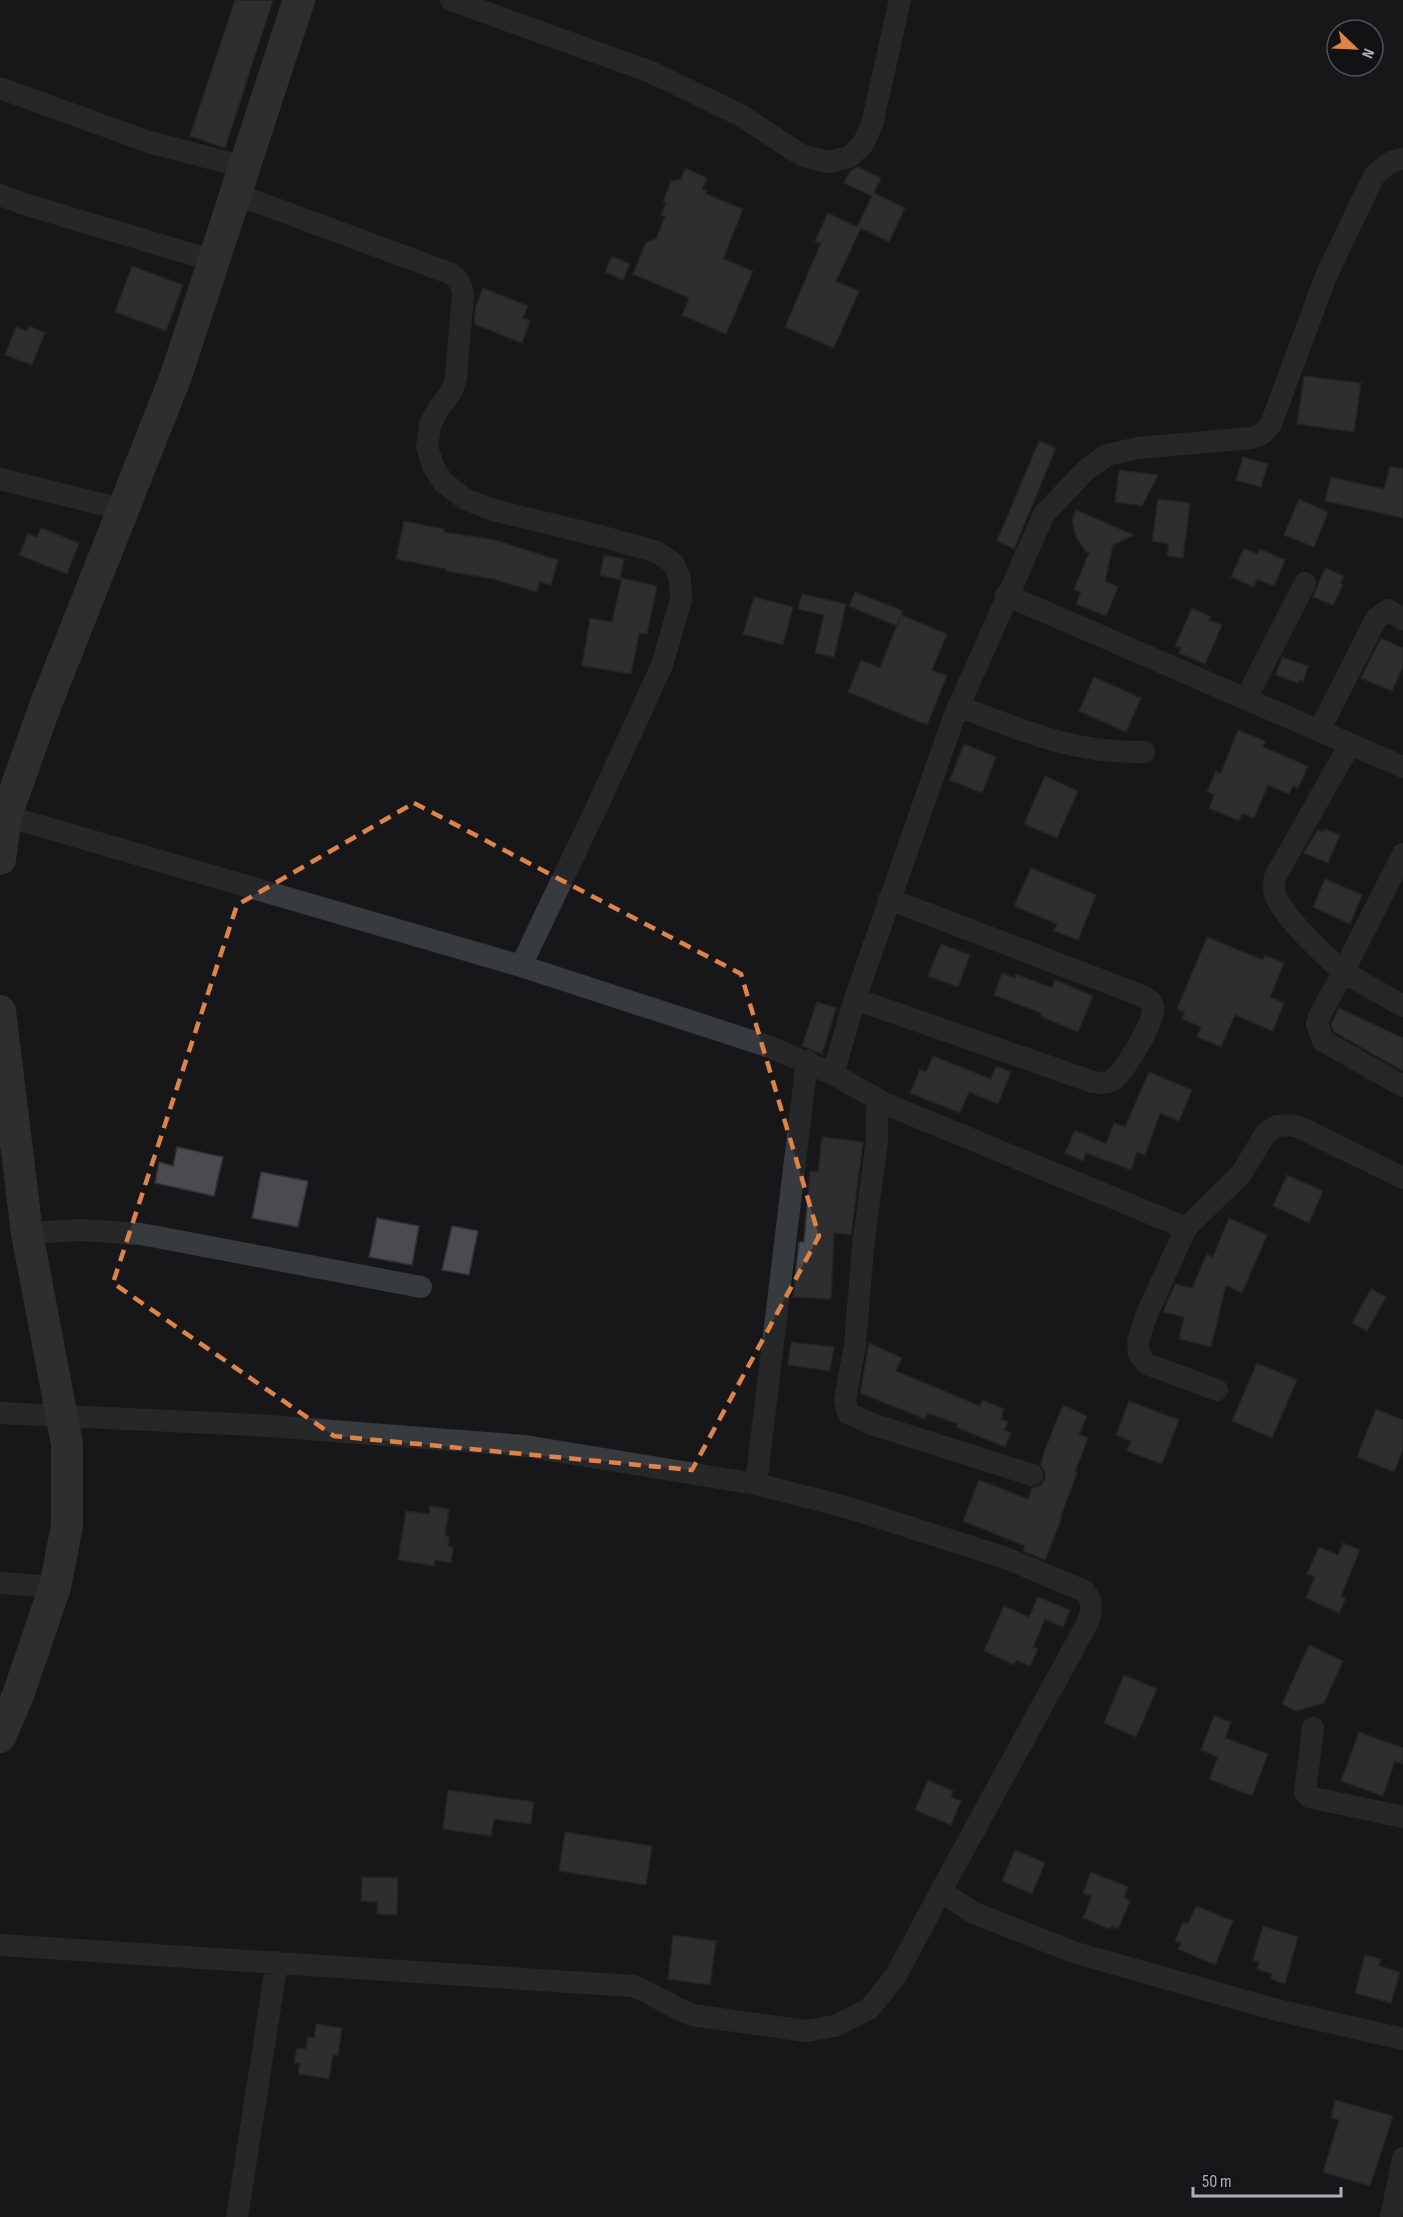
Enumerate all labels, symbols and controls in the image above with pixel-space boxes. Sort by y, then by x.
north arrow [1325,18,1385,78]
text: N [1357,46,1378,61]
scale bar [1193,2160,1342,2198]
text: 50 m [1202,2171,1232,2192]

